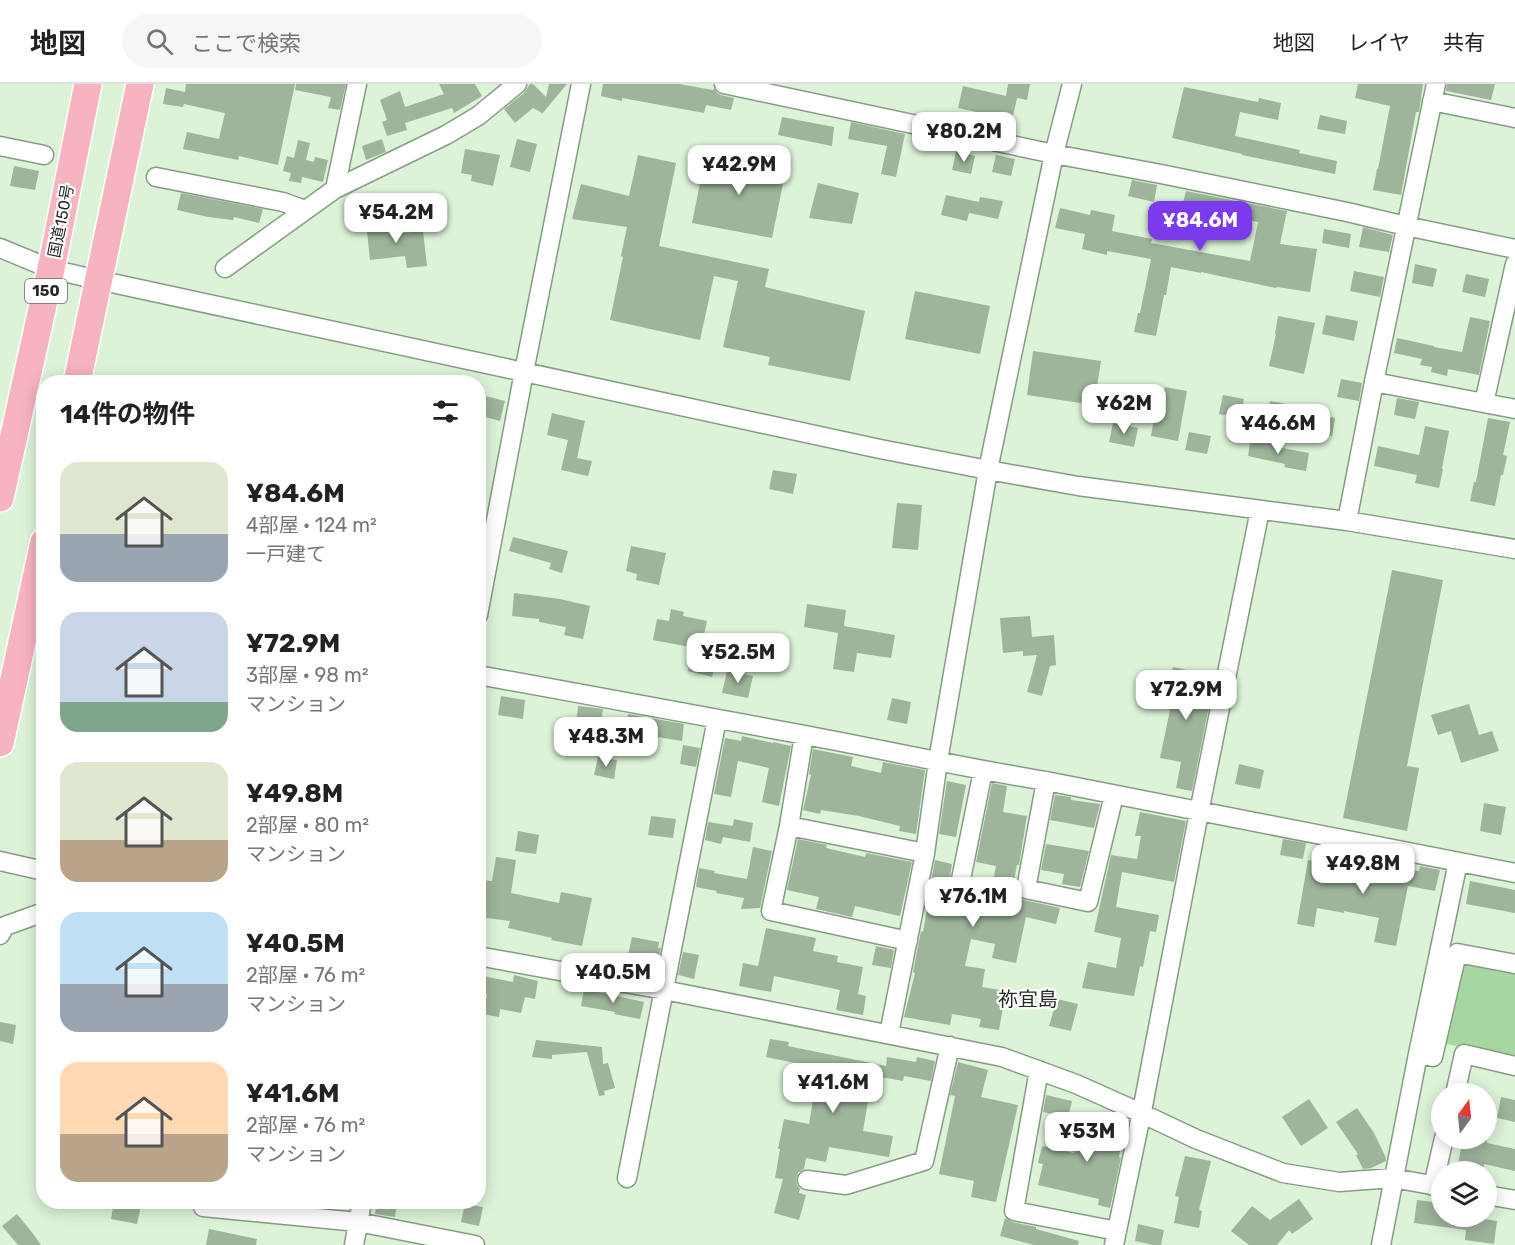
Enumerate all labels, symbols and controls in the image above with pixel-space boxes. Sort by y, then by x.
search box [122,14,542,68]
icon: search [143,25,176,58]
text: 地図 [30,27,86,60]
text: ここで検索 [191,30,301,57]
text: 地図 [1273,30,1315,55]
text: レイヤ [1348,30,1410,55]
text: 共有 [1443,30,1485,55]
pin: ¥80.2M [915,112,1013,163]
text: ¥80.2M [926,119,1002,143]
pin: ¥42.9M [690,145,788,196]
text: ¥42.9M [702,152,776,176]
street label: 国道150号 [45,183,77,259]
pin: ¥54.2M [347,193,445,244]
text: ¥54.2M [358,200,434,224]
pin: ¥84.6M [1151,201,1249,252]
text: ¥84.6M [1162,208,1238,232]
road number: 150 [25,279,67,303]
pin: ¥62M [1088,384,1160,435]
text: ¥62M [1096,391,1152,415]
icon: filters [429,395,462,428]
text: 14件の物件 [60,399,195,430]
pin: ¥46.6M [1229,404,1327,455]
text: ¥46.6M [1240,411,1316,435]
text: ¥84.6M [246,478,345,509]
icon: home [108,486,180,558]
text: 4部屋 · 124 m² [246,513,377,537]
text: 一戸建て [246,542,326,566]
text: ¥72.9M [246,628,340,659]
pin: ¥52.5M [689,633,787,684]
icon: home [108,636,180,708]
text: ¥52.5M [701,640,775,664]
text: 3部屋 · 98 m² [246,663,369,687]
pin: ¥72.9M [1137,670,1235,721]
text: ¥72.9M [1150,677,1222,701]
text: マンション [246,692,346,716]
pin: ¥48.3M [557,717,655,768]
text: ¥48.3M [568,724,644,748]
text: ¥49.8M [246,778,343,809]
icon: home [108,786,180,858]
text: 2部屋 · 80 m² [246,813,369,837]
text: マンション [246,842,346,866]
pin: ¥49.8M [1314,844,1412,895]
text: ¥49.8M [1326,851,1400,875]
pin: ¥76.1M [924,877,1022,928]
text: ¥76.1M [939,884,1007,908]
text: ¥40.5M [246,928,345,959]
icon: home [108,936,180,1008]
pin: ¥40.5M [564,953,662,1004]
text: ¥40.5M [575,960,651,984]
text: 2部屋 · 76 m² [246,963,365,987]
district label: 祢宜島 [998,987,1058,1011]
text: マンション [246,992,346,1016]
pin: ¥41.6M [784,1063,882,1114]
text: ¥41.6M [797,1070,869,1094]
text: ¥41.6M [246,1078,340,1109]
north arrow [1431,1083,1497,1149]
map controls [1431,1083,1497,1227]
icon: home [108,1086,180,1158]
pin: ¥53M [1051,1112,1123,1163]
text: 2部屋 · 76 m² [246,1113,365,1137]
text: ¥53M [1059,1119,1115,1143]
text: マンション [246,1142,346,1166]
button: layers [1431,1161,1497,1227]

